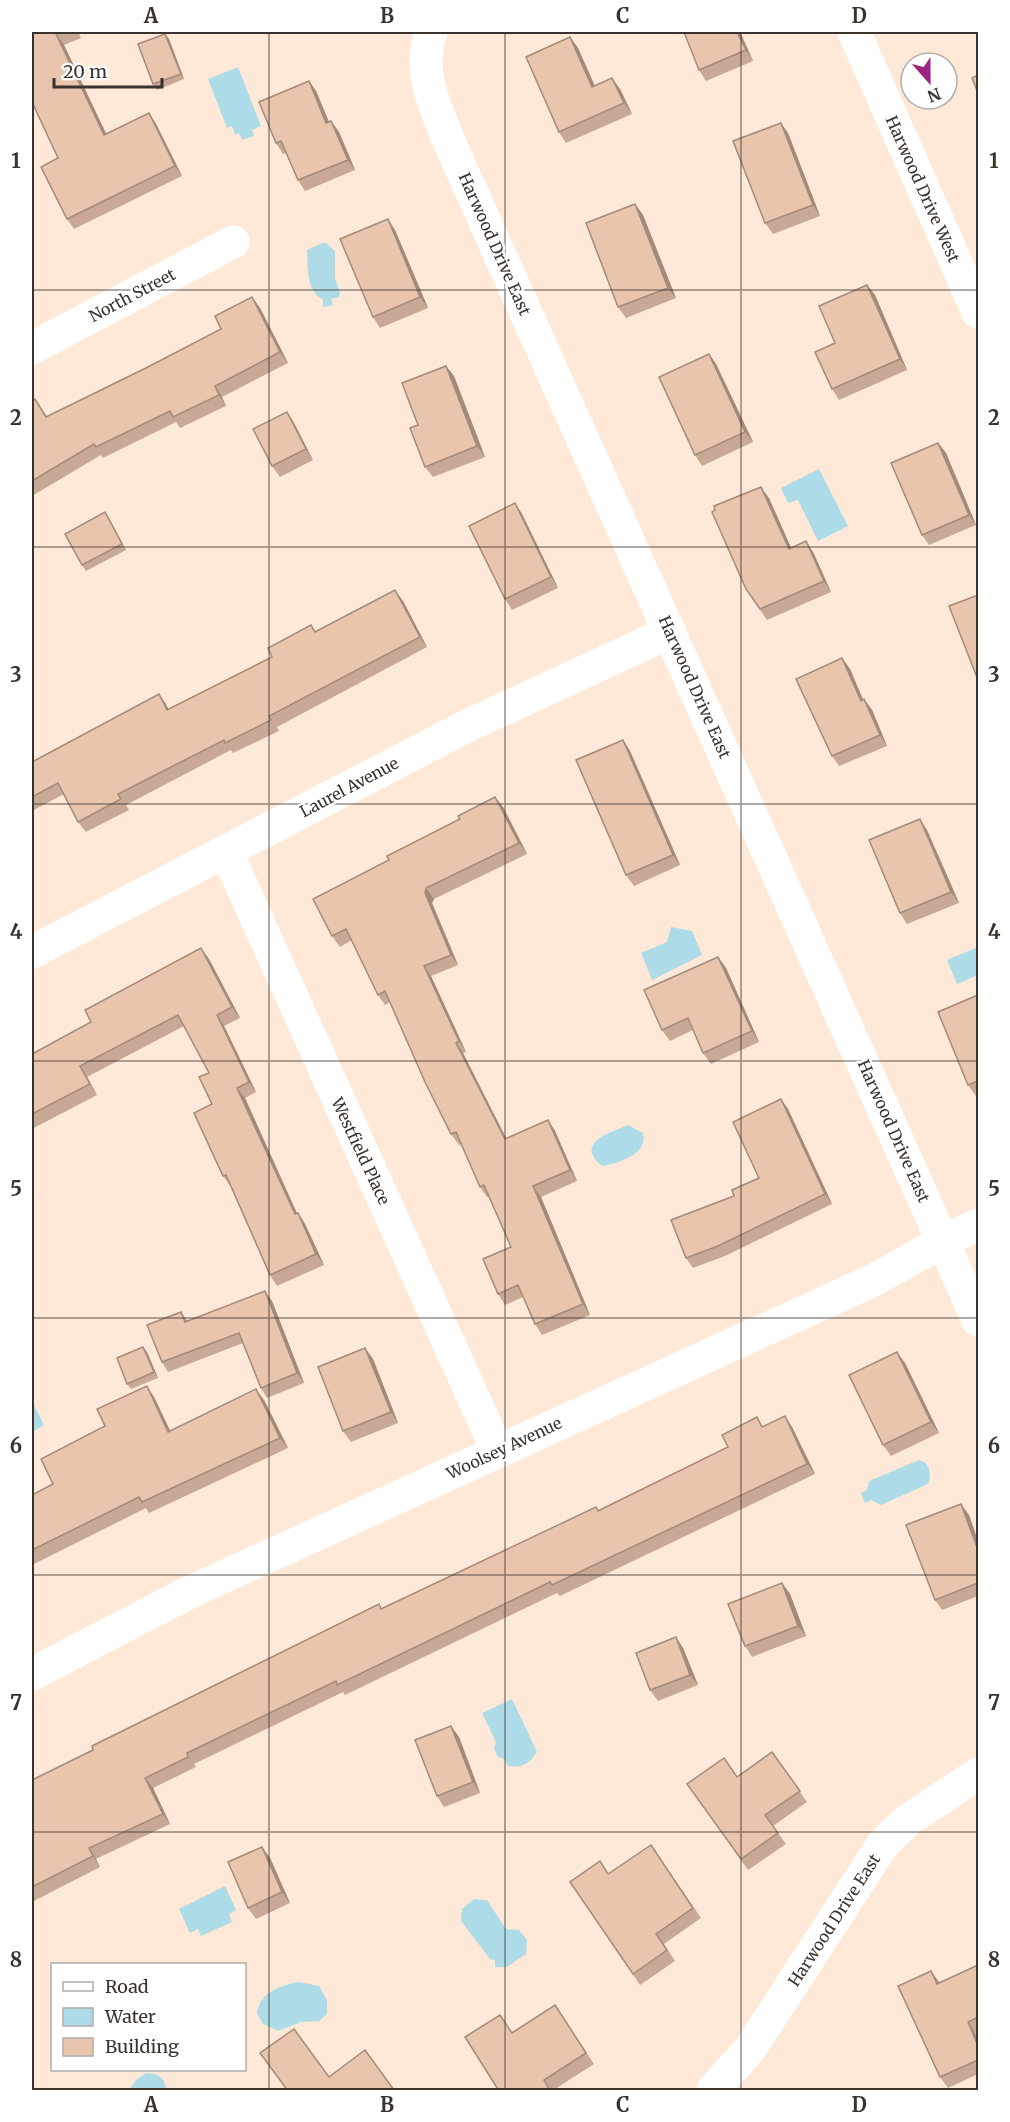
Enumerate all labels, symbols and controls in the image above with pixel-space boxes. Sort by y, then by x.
text: A [143,3,159,28]
text: B [380,3,394,28]
text: C [616,3,630,28]
text: D [851,3,867,28]
scale bar [54,51,162,89]
north arrow [899,51,959,111]
text: 20 m [63,60,107,83]
text: N [925,83,944,107]
street label: Harwood Drive West [882,113,965,266]
text: 1 [11,148,21,173]
text: 1 [989,148,999,173]
street label: Harwood Drive East [455,170,536,319]
street label: North Street [85,264,179,326]
text: 2 [10,405,22,430]
text: 2 [988,405,1000,430]
street label: Harwood Drive East [655,613,736,762]
text: 3 [10,662,22,687]
text: 3 [988,662,1000,687]
street label: Laurel Avenue [296,753,402,821]
text: 4 [10,919,23,944]
text: 4 [988,919,1001,944]
street label: Harwood Drive East [854,1057,935,1206]
street label: Westfield Place [327,1093,395,1208]
text: 5 [10,1176,22,1201]
text: 5 [988,1176,1000,1201]
street label: Woolsey Avenue [442,1413,565,1484]
text: 6 [10,1433,22,1458]
text: 6 [988,1433,1000,1458]
text: 7 [10,1690,22,1715]
text: 7 [988,1690,1000,1715]
street label: Harwood Drive East [784,1849,885,1990]
text: 8 [10,1947,22,1972]
text: 8 [988,1947,1000,1972]
legend [51,1963,246,2071]
text: Road [105,1975,149,1998]
text: Water [104,2005,156,2028]
text: Building [105,2035,179,2058]
text: A [143,2092,159,2117]
text: B [380,2092,394,2117]
text: C [616,2092,630,2117]
text: D [851,2092,867,2117]

